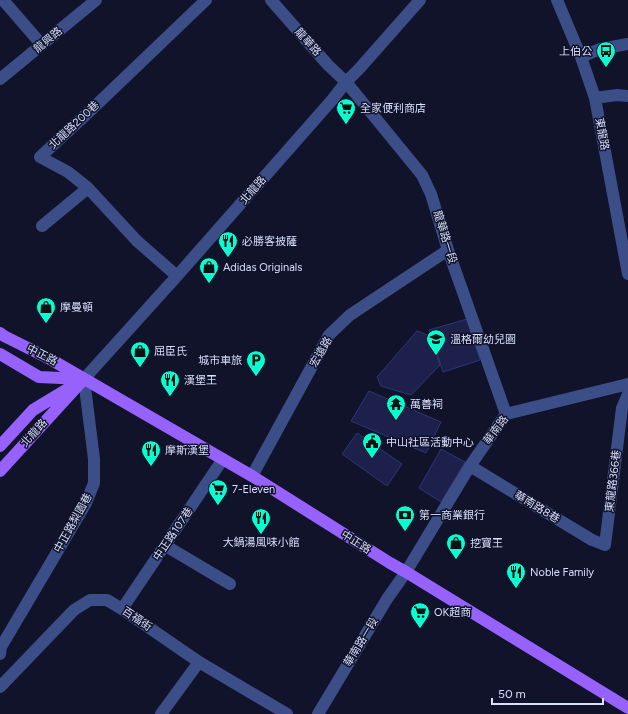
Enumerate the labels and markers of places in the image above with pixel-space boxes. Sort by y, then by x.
bus stop icon: 上伯公 [595,40,617,68]
place label: 上伯公 [559,45,592,58]
supermarket icon: 全家便利商店 [335,97,357,125]
place label: 全家便利商店 [360,102,426,115]
restaurant icon: 必勝客披薩 [217,230,239,258]
place label: 必勝客披薩 [242,235,297,248]
shop icon: Adidas Originals [198,256,220,284]
place label: Adidas Originals [223,261,302,274]
shop icon: 摩曼頓 [35,296,57,324]
place label: 摩曼頓 [60,301,93,314]
school or university icon: 溫格爾幼兒園 [425,328,447,356]
place label: 溫格爾幼兒園 [450,333,516,346]
shop icon: 屈臣氏 [129,340,151,368]
place label: 屈臣氏 [154,345,187,358]
parking icon: 城市車旅 [245,349,267,377]
place label: 城市車旅 [198,354,242,367]
restaurant icon: 漢堡王 [159,369,181,397]
place label: 漢堡王 [184,374,217,387]
temple icon: 萬善祠 [385,393,407,421]
place label: 萬善祠 [410,398,443,411]
public building icon: 中山社區活動中心 [361,431,383,459]
place label: 中山社區活動中心 [386,436,474,449]
restaurant icon: 摩斯漢堡 [140,439,162,467]
place label: 摩斯漢堡 [165,444,209,457]
supermarket icon: 7-Eleven [207,478,229,506]
place label: 7-Eleven [232,483,275,496]
bank icon: 第一商業銀行 [394,504,416,532]
restaurant icon: 大鍋湯風味小館 [250,507,272,535]
place label: 第一商業銀行 [419,509,485,522]
shop icon: 挖寶王 [445,532,467,560]
place label: 大鍋湯風味小館 [223,536,300,549]
place label: 挖寶王 [470,537,503,550]
restaurant icon: Noble Family [505,561,527,589]
place label: Noble Family [530,566,594,579]
supermarket icon: OK超商 [409,601,431,629]
place label: OK超商 [434,606,471,619]

